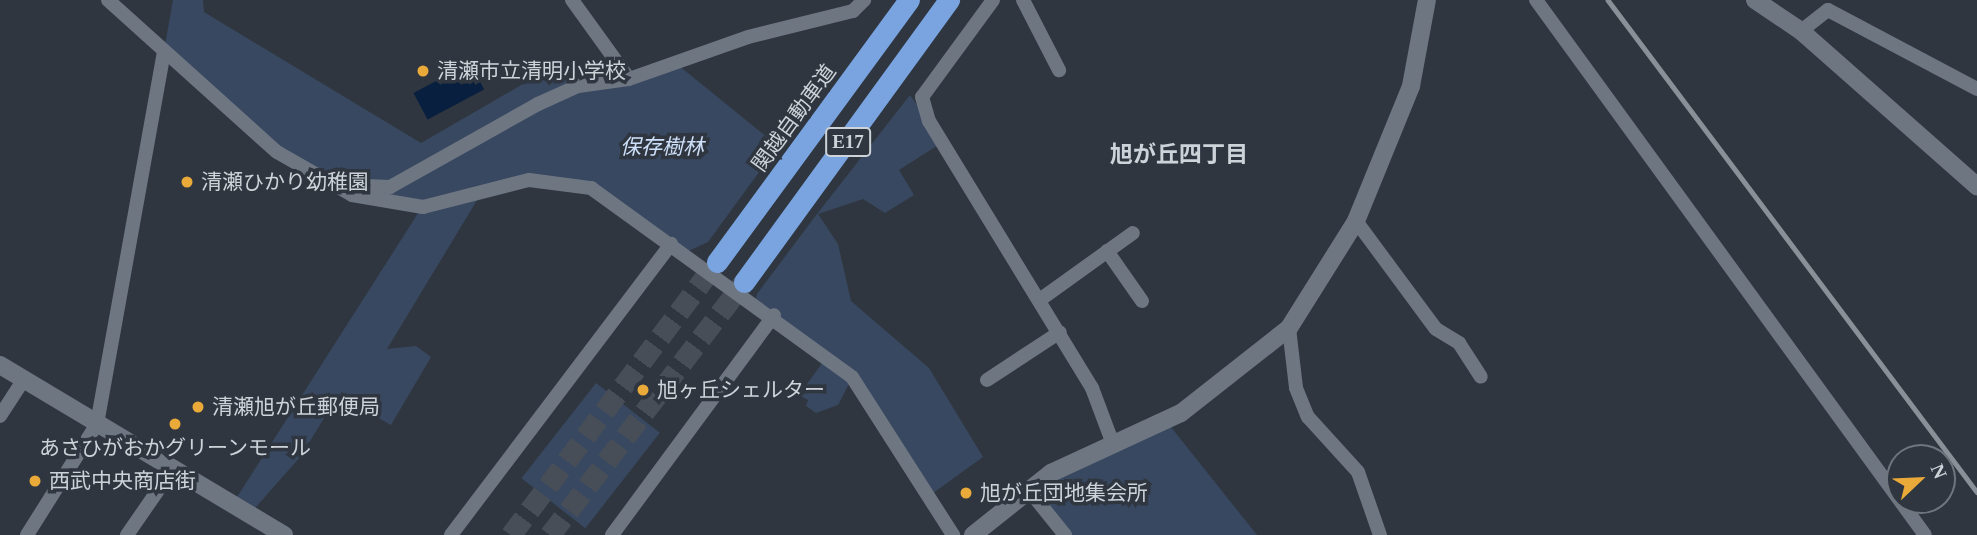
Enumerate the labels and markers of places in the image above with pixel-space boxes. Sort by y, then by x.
place label: 清瀬市立清明小学校 [437,58,626,84]
marker: 清瀬市立清明小学校 [415,63,431,79]
place label: 清瀬ひかり幼稚園 [201,169,369,195]
marker: 清瀬ひかり幼稚園 [179,174,195,190]
place label: 旭ヶ丘シェルター [657,377,825,403]
marker: 旭ヶ丘シェルター [635,382,651,398]
place label: 清瀬旭が丘郵便局 [212,394,380,420]
marker: 清瀬旭が丘郵便局 [190,399,206,415]
marker: あさひがおかグリーンモール [167,416,183,432]
place label: あさひがおかグリーンモール [39,435,311,461]
place label: 西武中央商店街 [49,468,196,494]
marker: 西武中央商店街 [27,473,43,489]
place label: 旭が丘団地集会所 [980,480,1148,506]
marker: 旭が丘団地集会所 [958,485,974,501]

